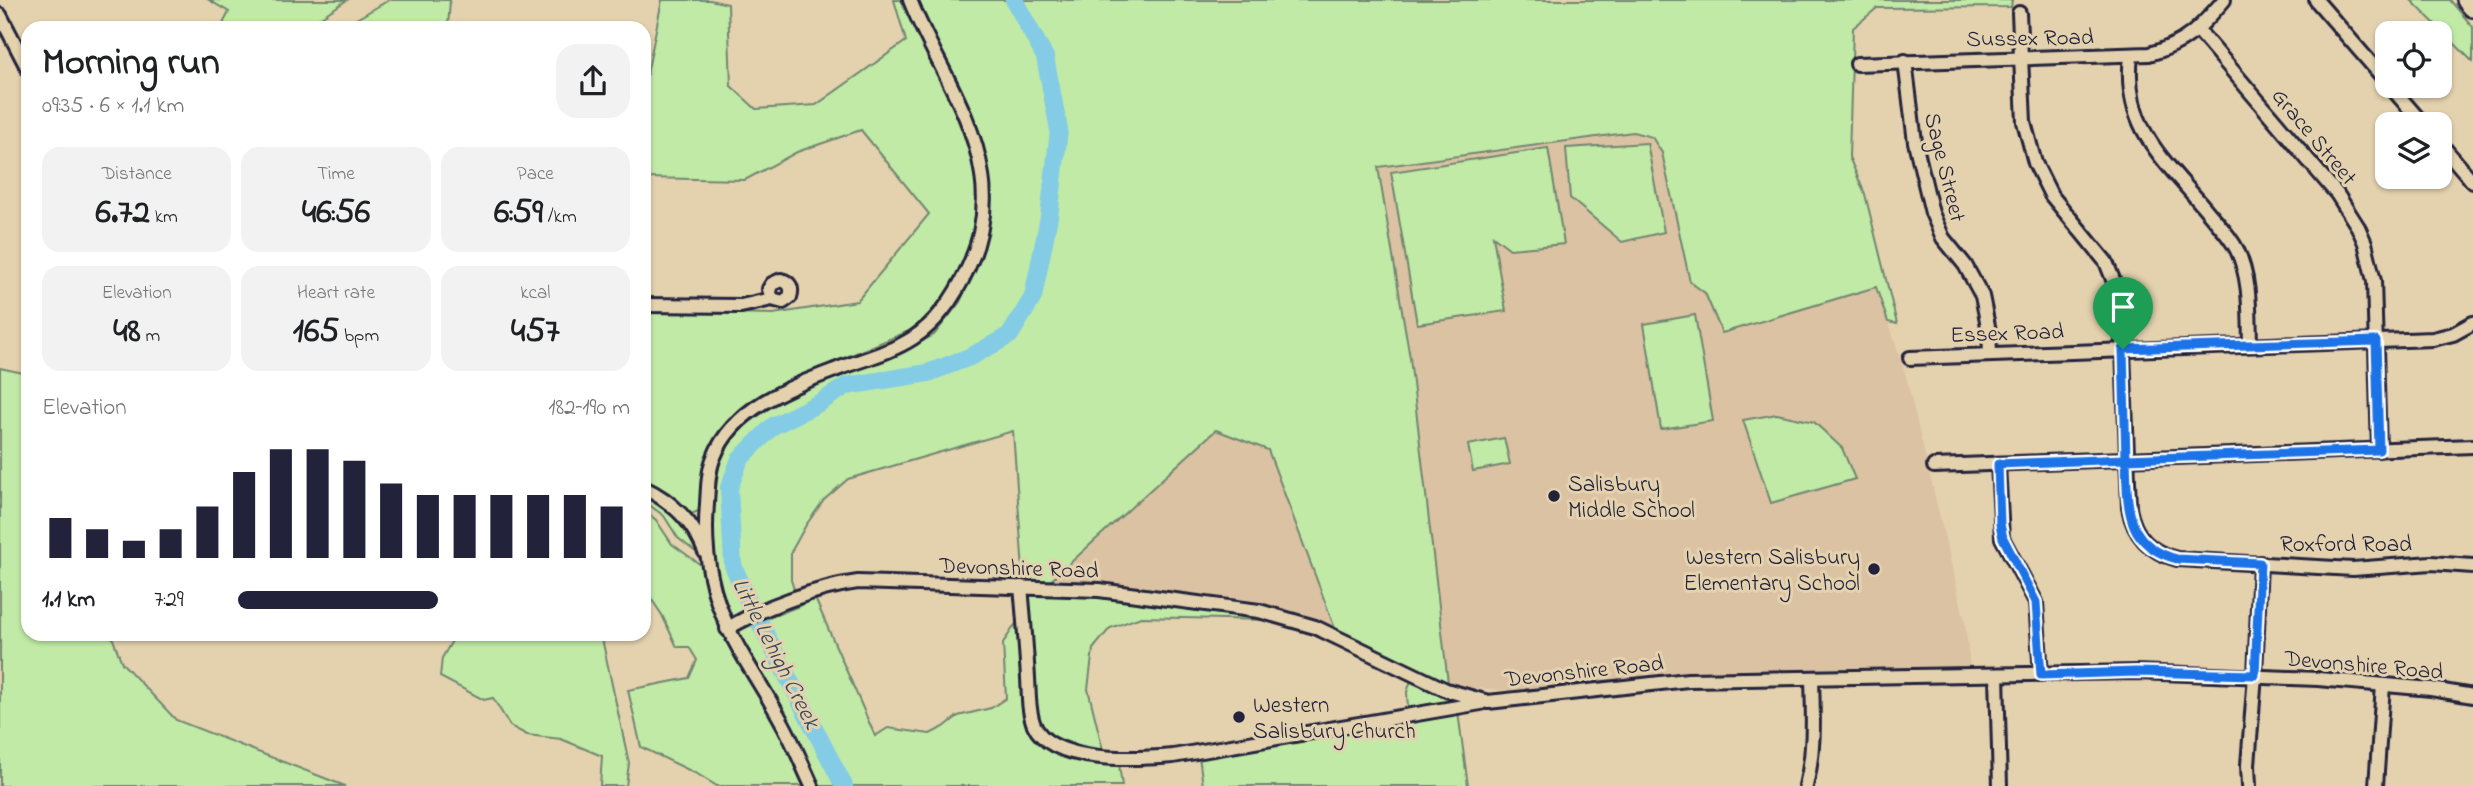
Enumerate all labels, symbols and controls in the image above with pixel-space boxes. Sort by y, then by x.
map controls [2375,21,2452,189]
button: locate [2375,21,2452,98]
street label: Sussex Road [1966,22,2094,57]
text: Morning run [42,36,220,92]
button: share [556,44,630,118]
street label: Grace Street [2262,82,2364,194]
text: 09:35 · 6 × 1.1 km [42,90,184,123]
street label: Sage Street [1913,109,1973,226]
button: layers [2375,112,2452,189]
text: Distance [102,161,172,188]
text: Time [317,161,355,188]
text: Pace [517,161,554,188]
text: 6.72 [96,188,150,239]
text: 46:56 [302,188,370,239]
text: 6:59 [494,188,543,239]
text: km [150,204,178,231]
text: /km [543,204,577,231]
pin [2093,277,2153,349]
text: Elevation [102,280,172,307]
text: Heart rate [297,280,375,307]
text: kcal [520,280,550,307]
icon: arrive [2104,288,2142,326]
text: 48 [113,307,141,358]
text: 165 [293,307,339,358]
text: 457 [511,307,560,358]
street label: Essex Road [1950,316,2065,353]
text: m [141,323,160,350]
text: bpm [339,323,379,350]
text: Elevation [42,392,127,425]
text: 182–190 m [548,392,630,425]
place label: Salisbury Middle School [1568,469,1695,528]
marker: Salisbury Middle School [1546,488,1562,504]
street label: Roxford Road [2280,529,2412,562]
place label: Western Salisbury Elementary School [1684,542,1860,603]
street label: Devonshire Road [938,550,1099,589]
marker: Western Salisbury Elementary School [1866,561,1882,577]
water label: Little Lehigh Creek [722,573,829,737]
text: 1.1 km [42,584,95,617]
text: 7:29 [154,584,184,617]
street label: Devonshire Road [2282,643,2445,690]
street label: Devonshire Road [1502,648,1665,697]
place label: Western Salisbury Church [1253,690,1416,751]
marker: Western Salisbury Church [1231,709,1247,725]

